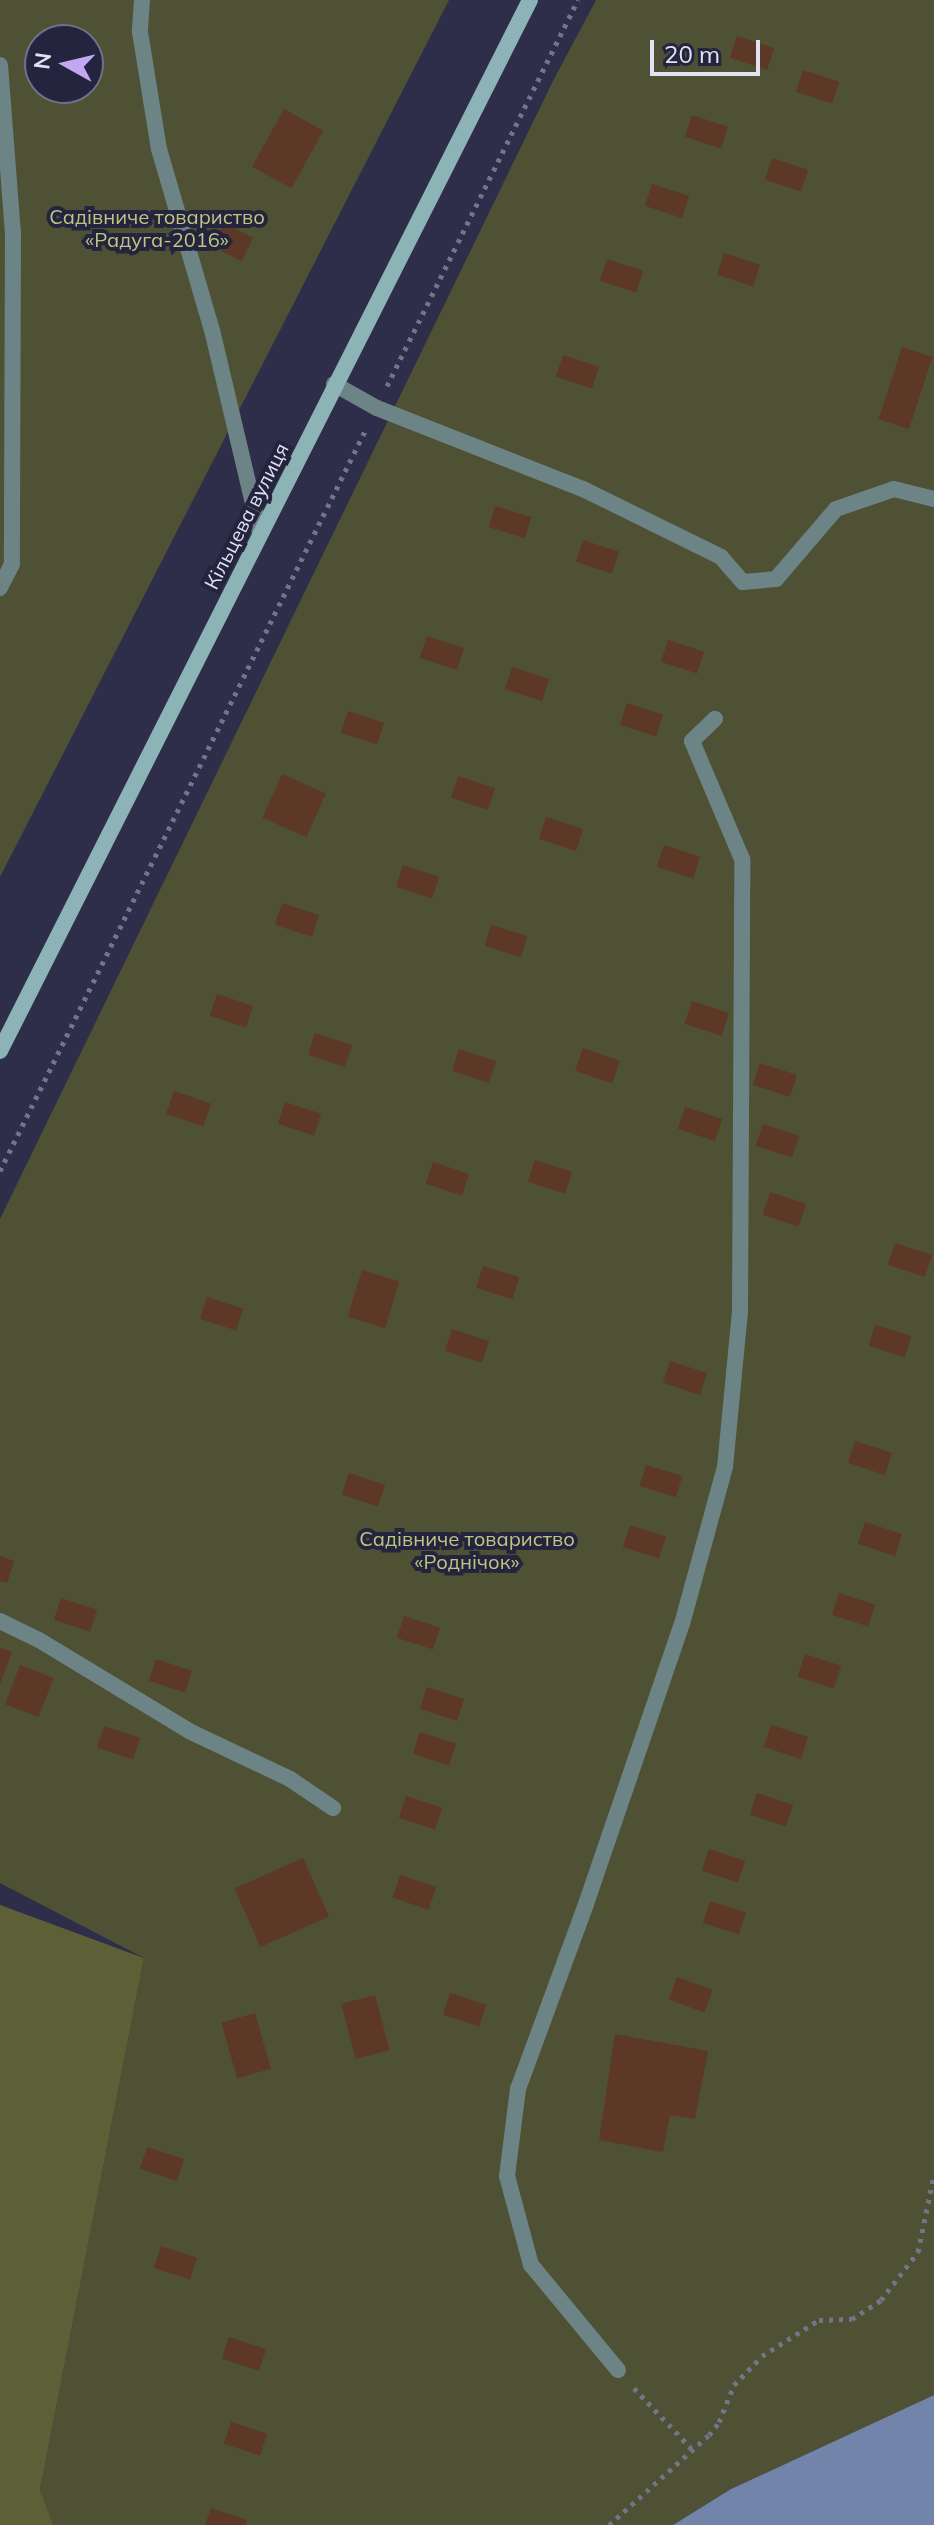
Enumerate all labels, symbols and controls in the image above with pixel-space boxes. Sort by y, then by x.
north arrow [24,24,104,104]
scale bar [654,24,764,74]
text: 20 m [664,39,720,69]
text: N [27,51,57,71]
park label: Садівниче товариство «Радуга-2016» [49,205,265,252]
street label: Кільцева вулиця [199,439,293,593]
park label: Садівниче товариство «Роднічок» [359,1527,575,1574]

